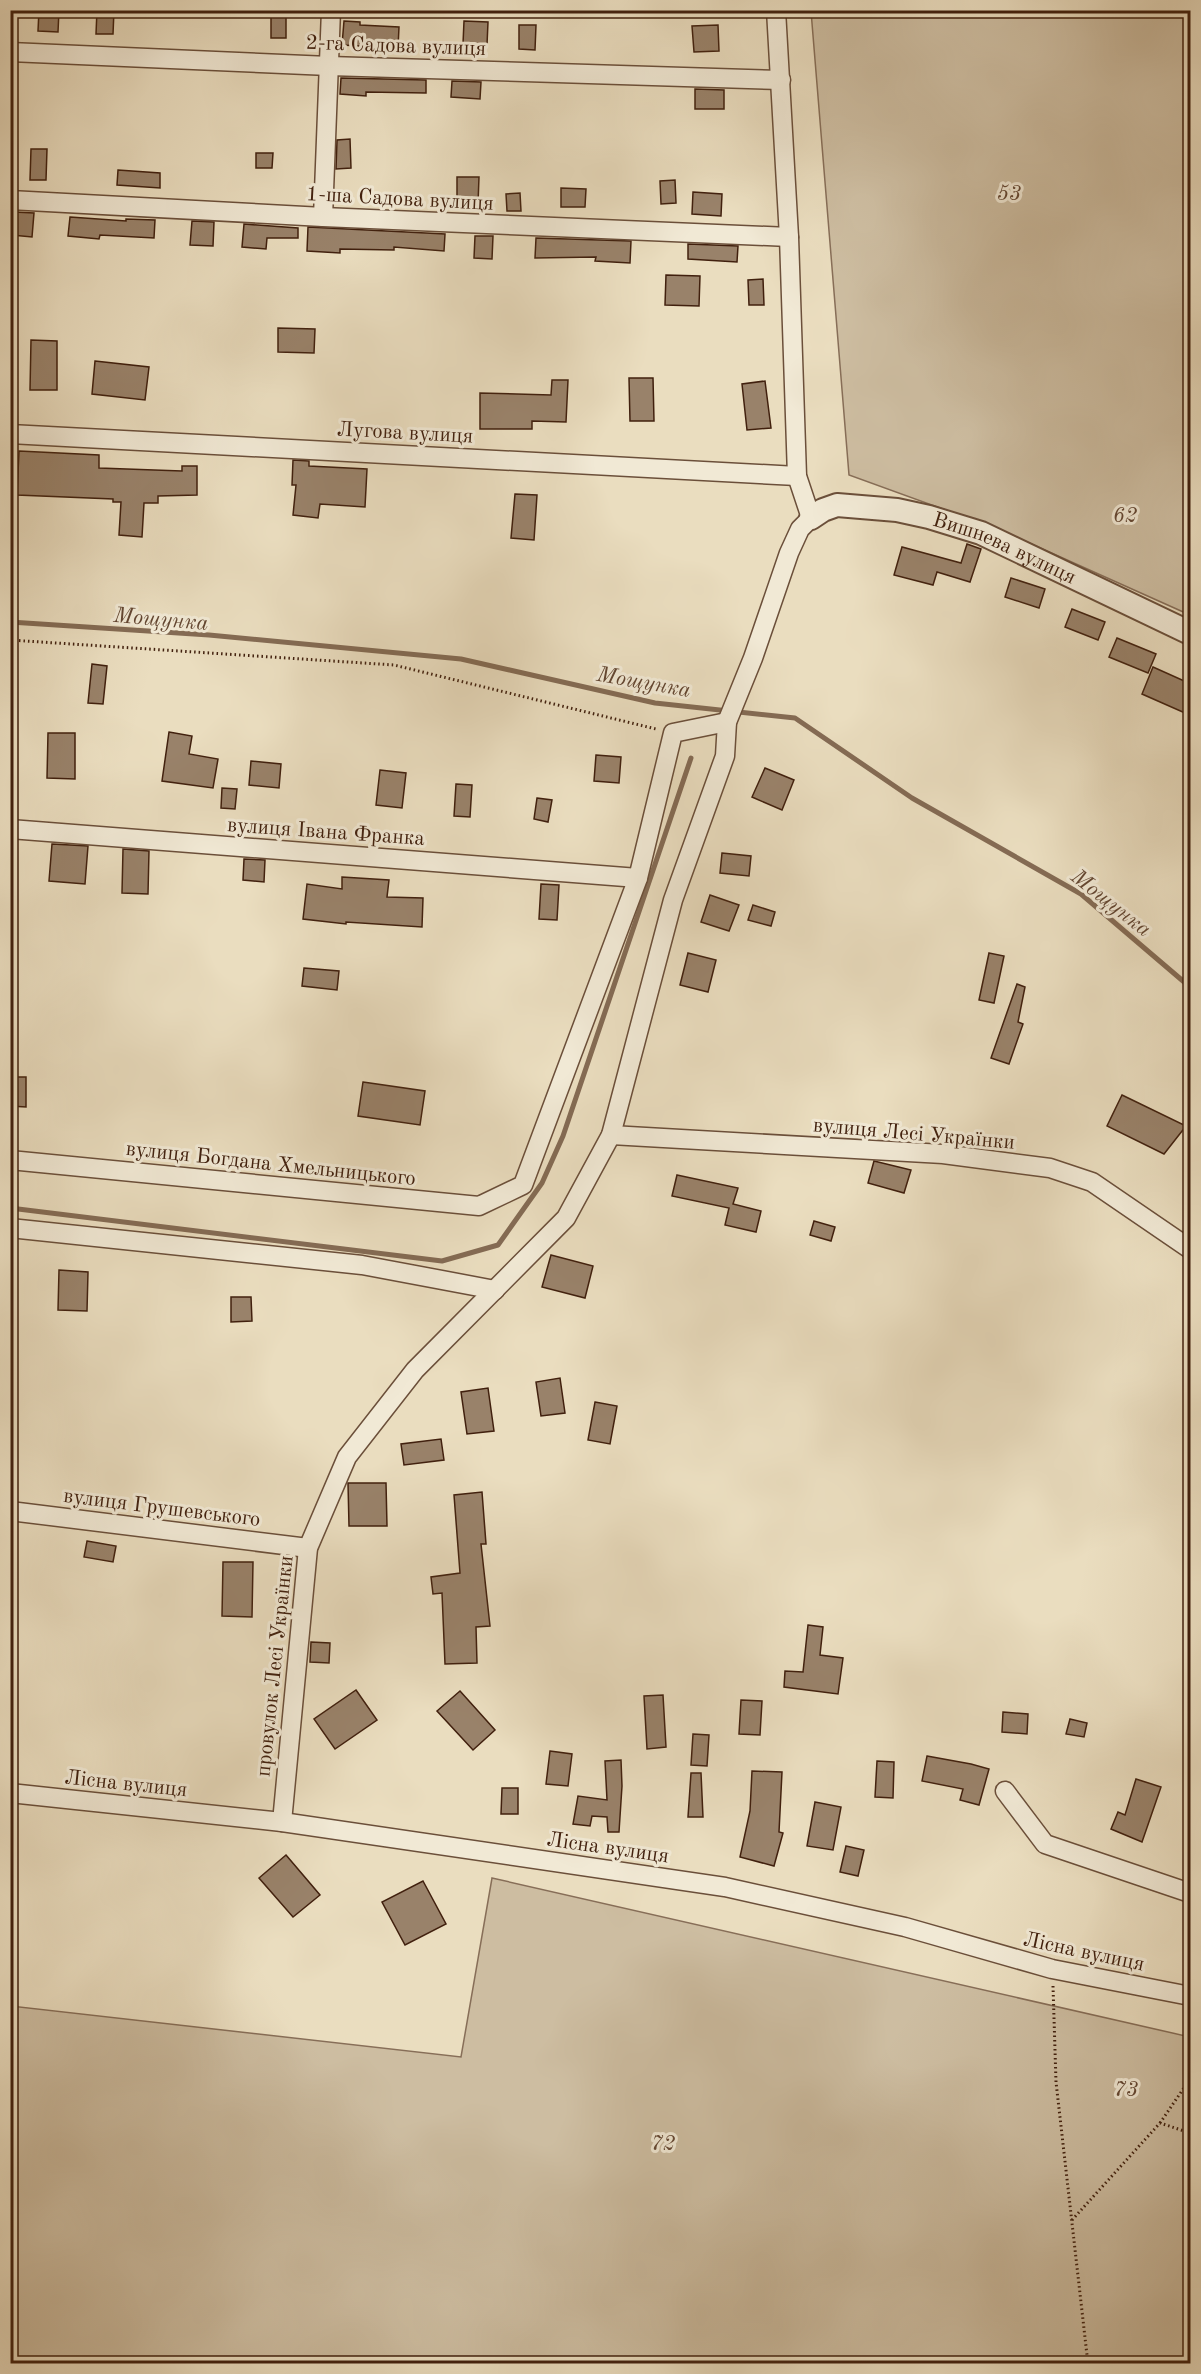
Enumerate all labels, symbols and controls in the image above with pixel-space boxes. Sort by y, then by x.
street label: 2-га Садова вулиця [305,33,487,60]
street label: 1-ша Садова вулиця [305,184,494,215]
park label: 53 [997,184,1021,205]
street label: Лугова вулиця [336,419,474,448]
park label: 62 [1113,506,1137,527]
street label: Вишнева вулиця [930,510,1079,589]
water label: Мощунка [111,605,209,635]
water label: Мощунка [594,664,693,702]
street label: вулиця Івана Франка [226,815,425,850]
water label: Мощунка [1066,865,1155,942]
street label: вулиця Лесі Українки [812,1115,1016,1154]
street label: вулиця Богдана Хмельницького [125,1139,417,1190]
street label: вулиця Грушевського [62,1486,262,1531]
street label: провулок Лесі Українки [253,1554,298,1778]
street label: Лісна вулиця [63,1768,188,1801]
street label: Лісна вулиця [545,1830,670,1867]
street label: Лісна вулиця [1021,1929,1146,1976]
park label: 73 [1114,2080,1138,2101]
park label: 72 [651,2134,675,2155]

